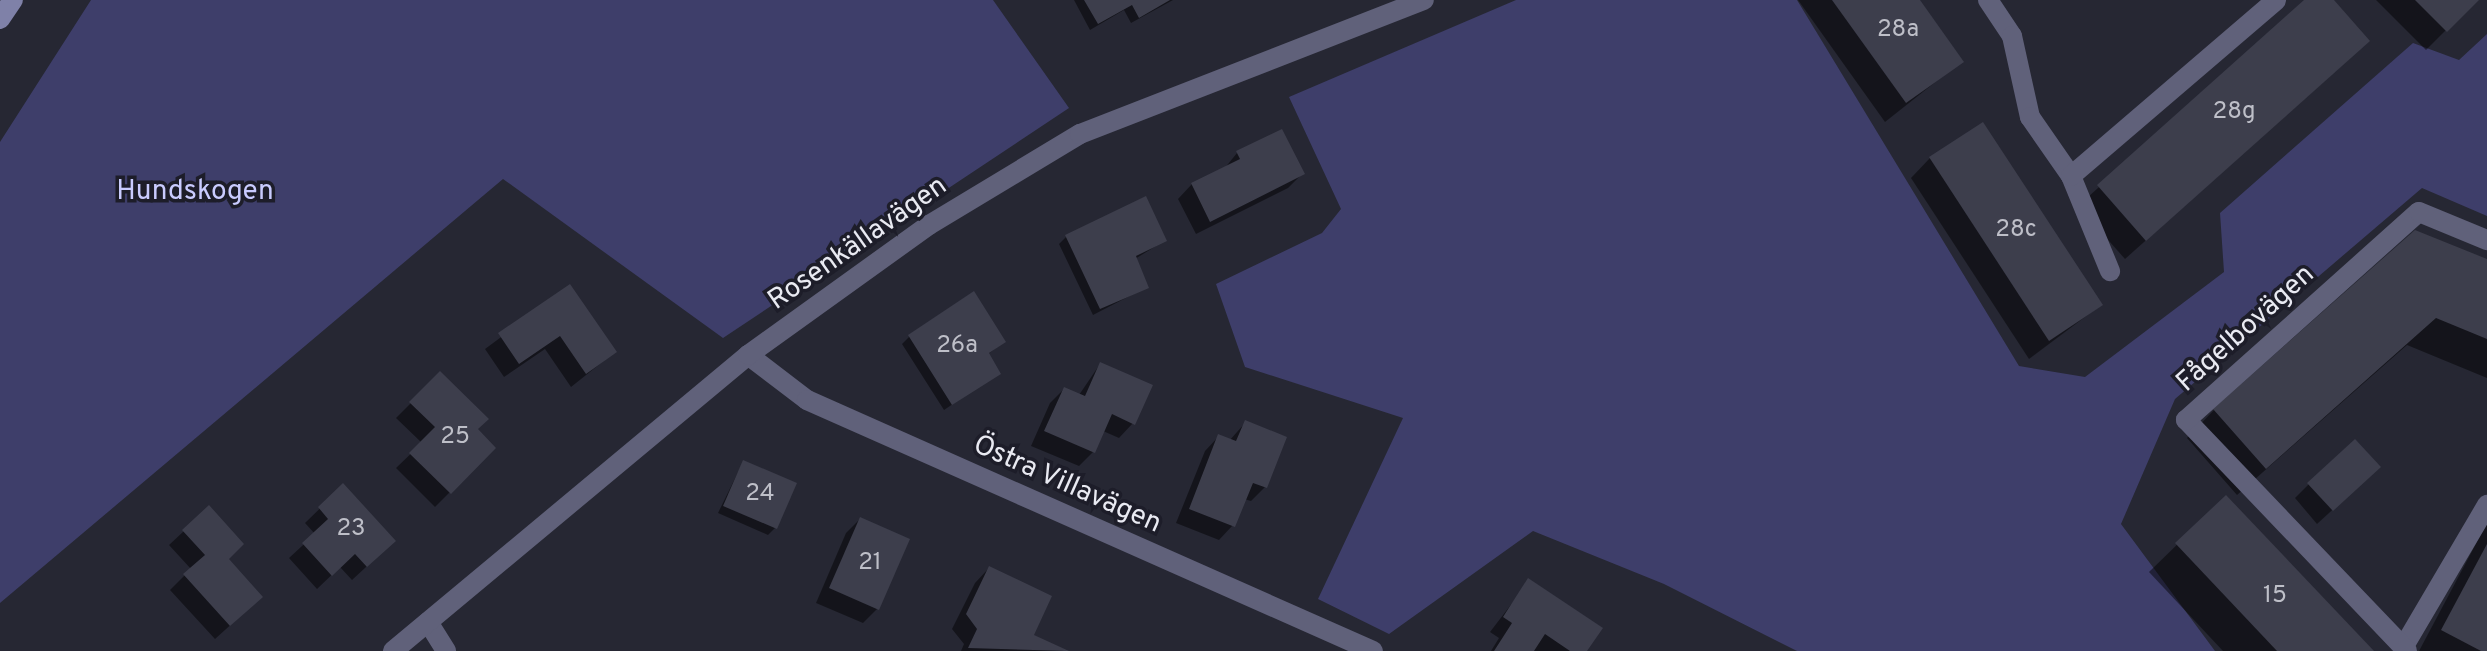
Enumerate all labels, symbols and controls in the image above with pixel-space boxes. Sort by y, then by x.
house number: 28a [1877,17,1919,45]
house number: 28g [2212,99,2256,127]
street label: Rosenkällavägen [762,170,954,318]
park label: Hundskogen [116,175,274,209]
house number: 28c [1995,217,2037,245]
street label: Fågelbovägen [2170,258,2322,400]
house number: 26a [936,333,978,361]
house number: 25 [440,424,470,452]
street label: Östra Villavägen [967,428,1167,542]
house number: 24 [745,481,775,509]
house number: 23 [336,516,366,544]
house number: 21 [858,550,882,578]
house number: 15 [2263,583,2287,611]

